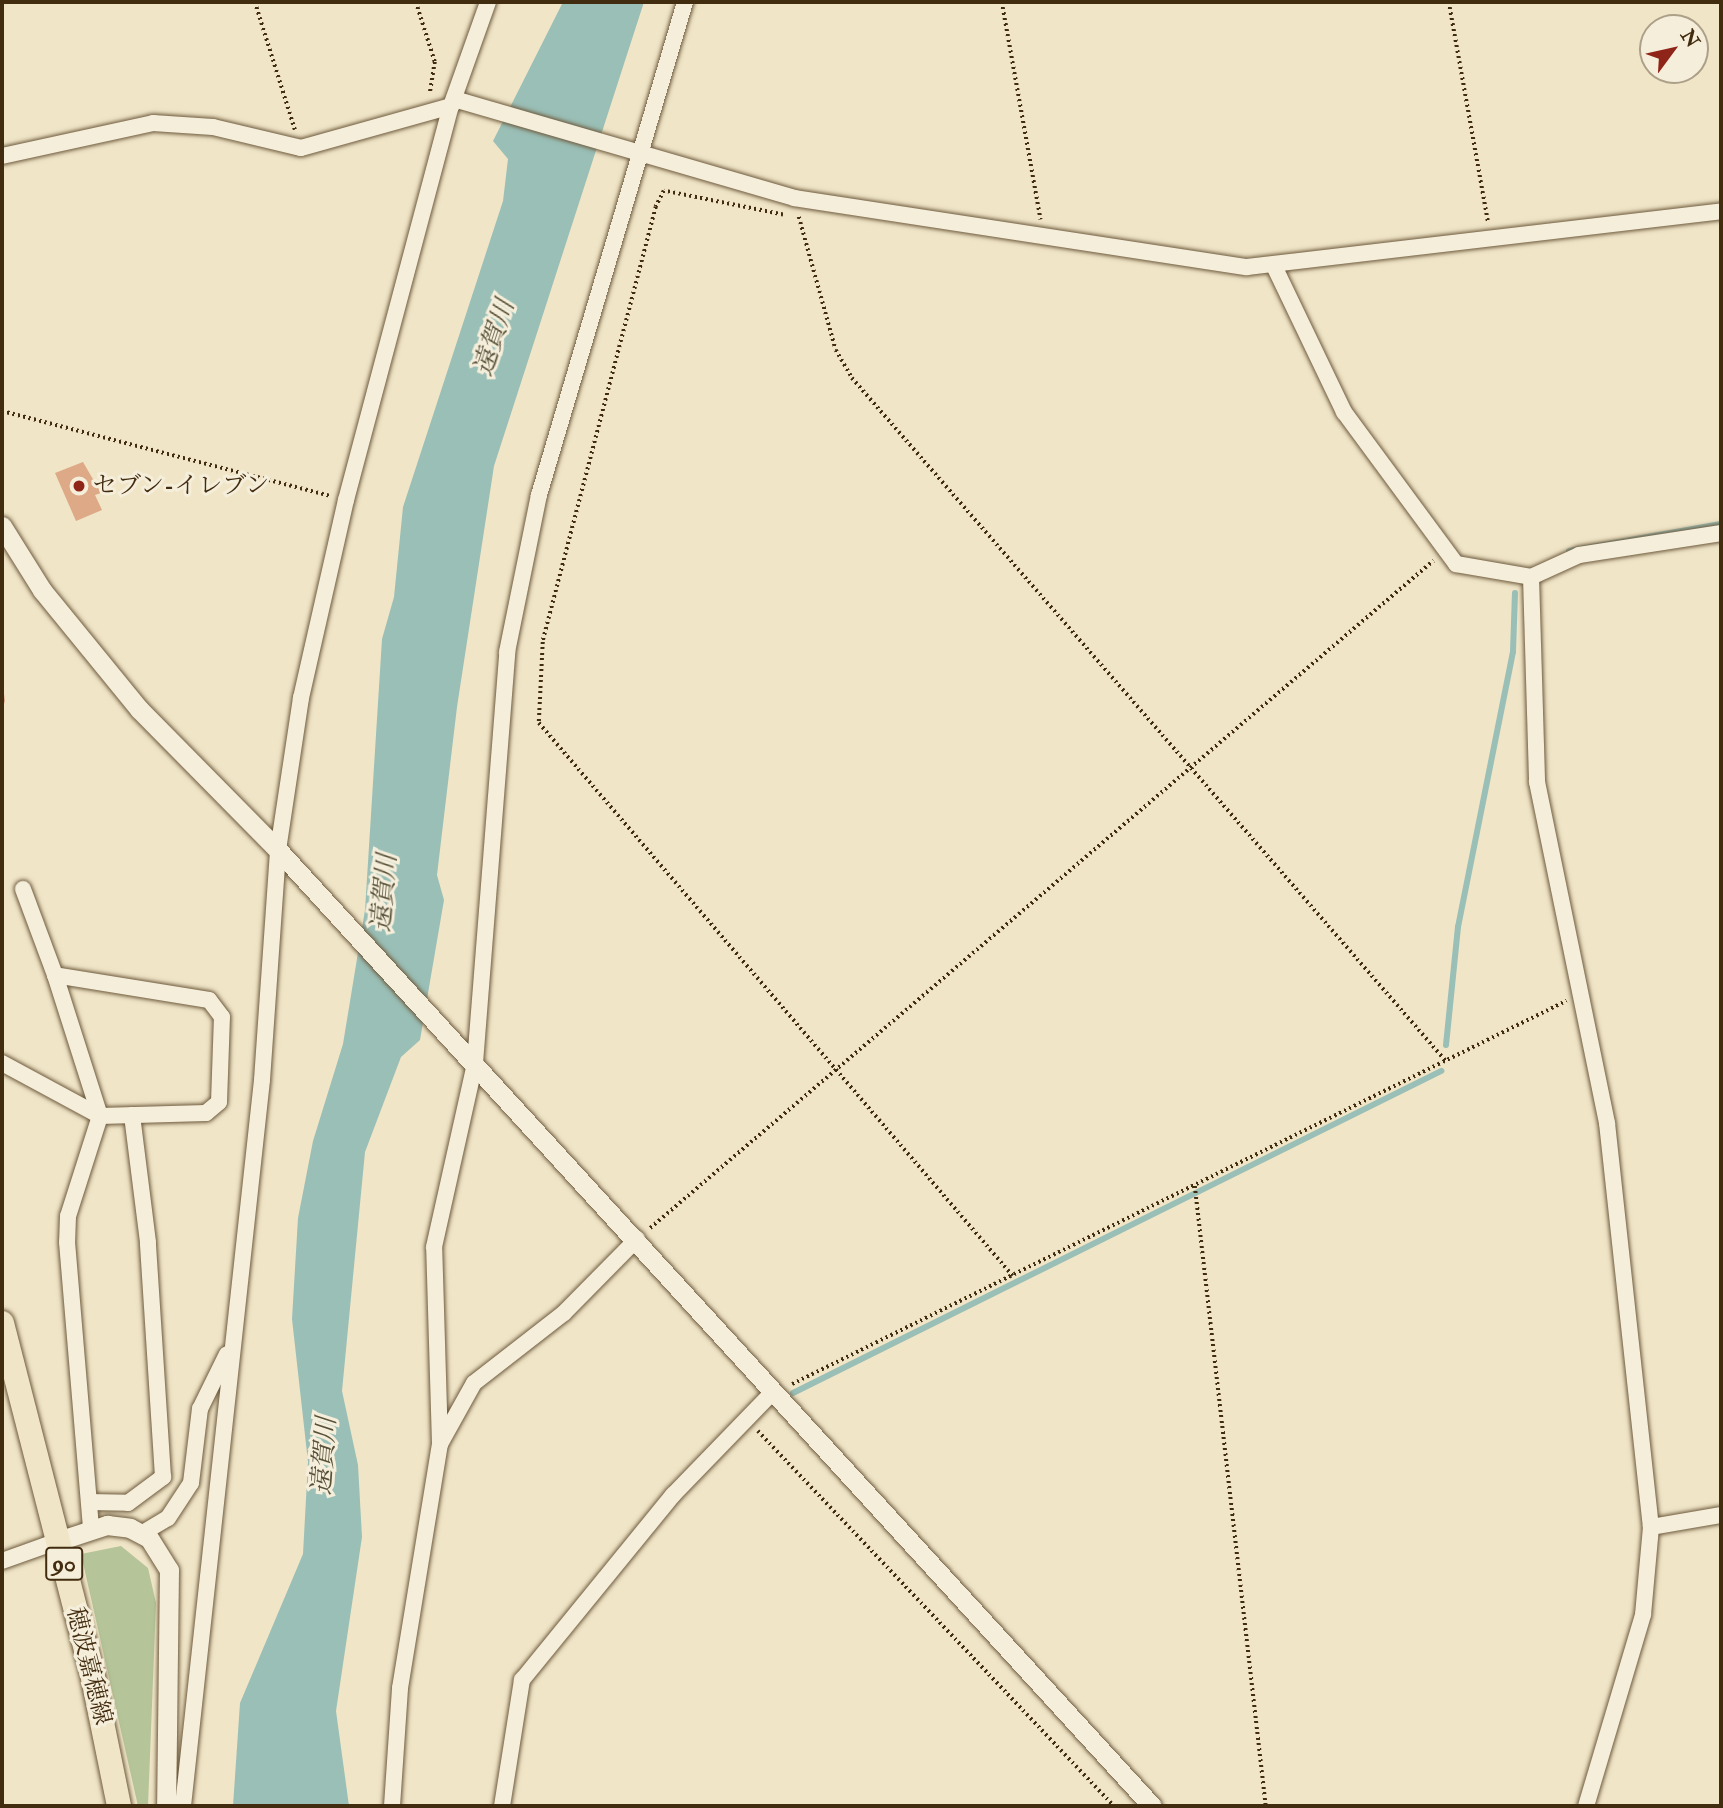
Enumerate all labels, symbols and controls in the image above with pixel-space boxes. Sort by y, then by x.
north arrow [1639,14,1709,84]
text: N [1675,25,1705,52]
water label: 遠賀川 [468,296,522,380]
place label: セブン-イレブン [93,472,271,500]
marker: セブン-イレブン [71,478,87,494]
water label: 遠賀川 [366,853,404,933]
water label: 遠賀川 [307,1416,343,1496]
road number: 90 [45,1544,83,1583]
street label: 穂波嘉穂線 [61,1604,117,1728]

